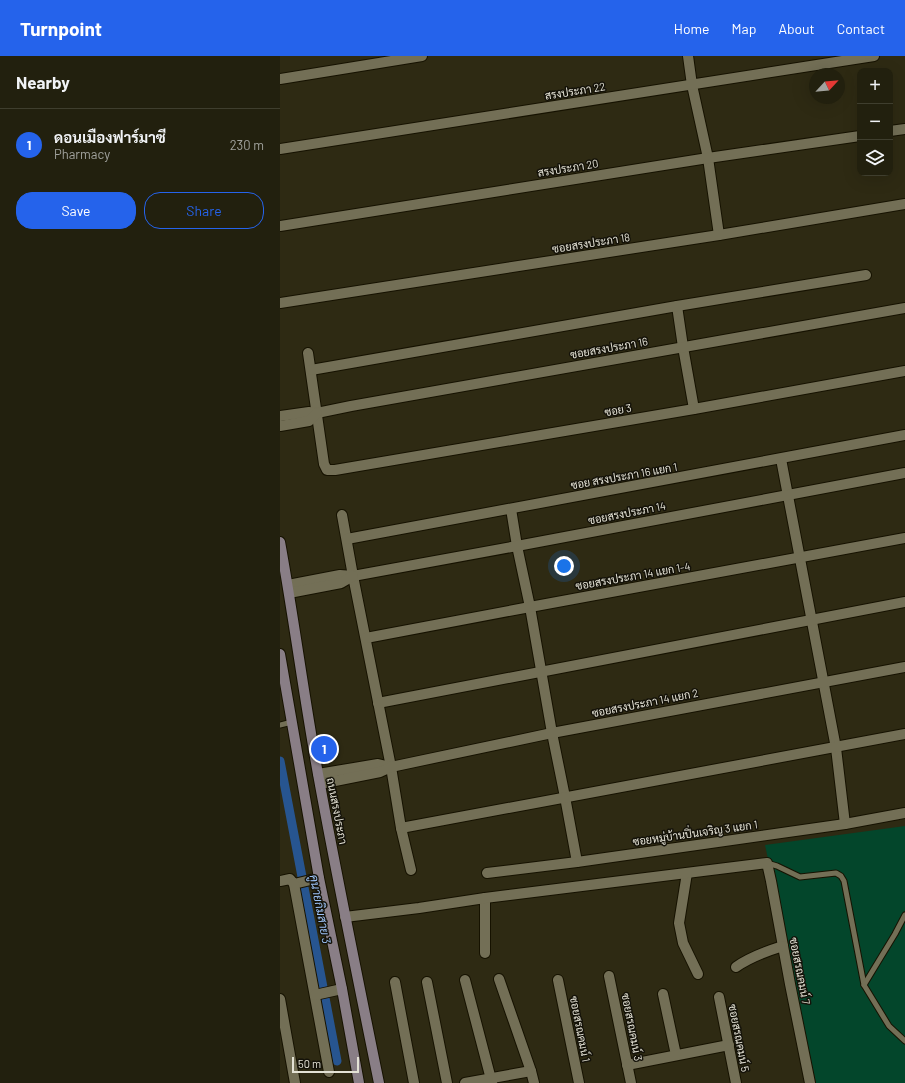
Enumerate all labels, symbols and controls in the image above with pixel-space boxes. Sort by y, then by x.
text: Turnpoint [20,17,102,40]
text: Home [674,20,710,37]
text: Map [732,20,756,37]
text: About [778,20,815,37]
text: Contact [837,20,885,37]
north arrow [809,68,845,104]
map controls [857,68,893,176]
button: + [857,68,893,104]
text: Nearby [16,72,70,92]
street label: สรงประภา 22 [544,79,606,102]
button: − [857,104,893,140]
text: ดอนเมืองฟาร์มาซี [54,128,166,146]
text: 1 [27,137,31,153]
text: 230 m [230,137,264,153]
button: layers [857,140,893,176]
text: Pharmacy [54,146,110,162]
street label: สรงประภา 20 [537,156,599,179]
button: Save [16,192,136,229]
button: Share [144,192,264,229]
street label: ซอยสรงประภา 18 [551,230,631,255]
street label: ซอยสรงประภา 16 [569,334,649,361]
street label: ซอย 3 [603,401,633,418]
street label: ซอย สรงประภา 16 แยก 1 [570,460,678,491]
street label: ซอยสรงประภา 14 [587,499,667,526]
your location [554,556,574,576]
street label: ซอยสรงประภา 14 แยก 1-4 [574,559,691,592]
street label: ซอยสรงประภา 14 แยก 2 [591,686,699,719]
pin: 1 [311,734,337,764]
street label: ถนนสรงประภา [325,776,350,845]
street label: ซอยหมู่บ้านปิ่นเจริญ 3 แยก 1 [631,814,759,850]
water label: คูนายกิมสาย 3 [305,873,335,945]
street label: ซอยสรณคมน์ 7 [788,936,814,1006]
street label: ซอยสรณคมน์ 3 [620,992,646,1062]
street label: ซอยสรณคมน์ 1 [568,995,594,1063]
street label: ซอยสรณคมน์ 5 [727,1003,753,1073]
scale bar [292,1055,359,1074]
text: 50 m [298,1057,321,1070]

